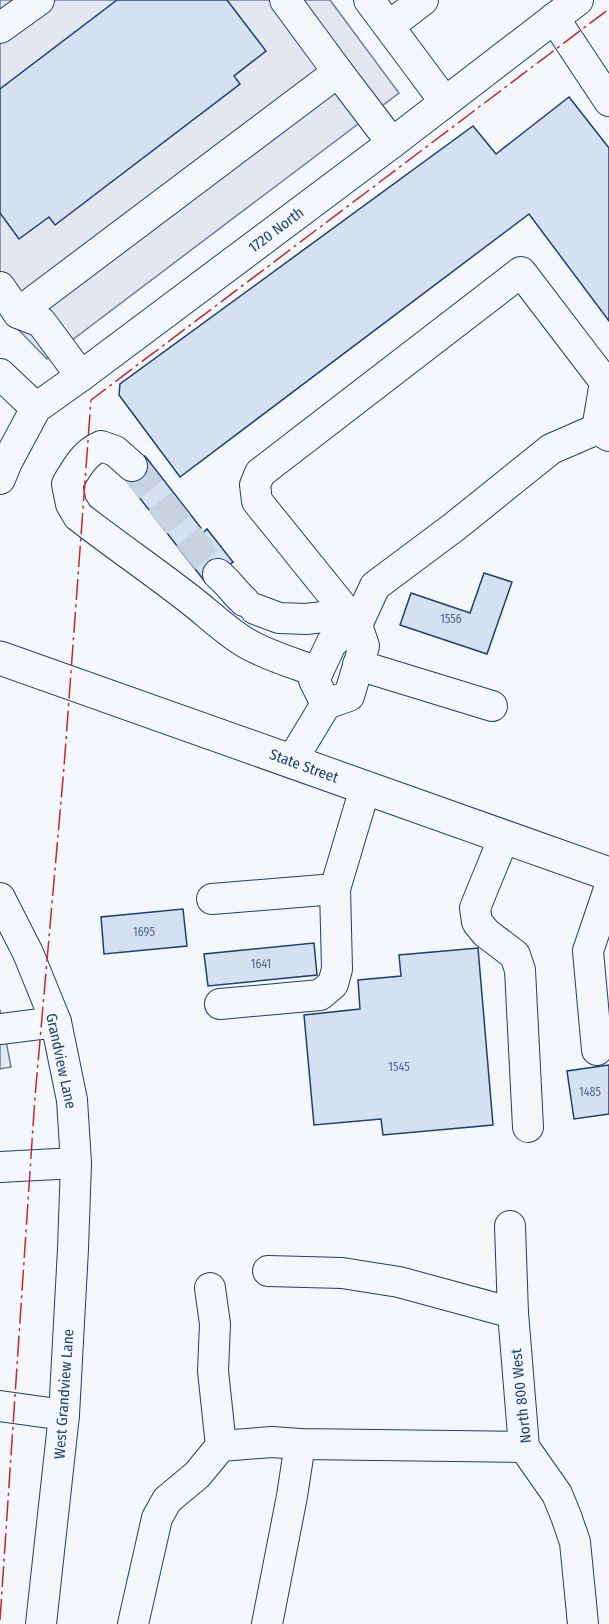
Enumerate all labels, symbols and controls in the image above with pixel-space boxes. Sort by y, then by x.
street label: 1720 North [245,203,307,257]
house number: 1556 [440,612,462,626]
street label: State Street [267,745,341,787]
house number: 1695 [133,925,155,939]
house number: 1641 [251,957,271,971]
street label: Grandview Lane [42,1012,80,1110]
house number: 1545 [388,1060,410,1074]
house number: 1485 [579,1085,601,1099]
street label: West Grandview Lane [50,1328,78,1460]
street label: North 800 West [507,1348,535,1444]

